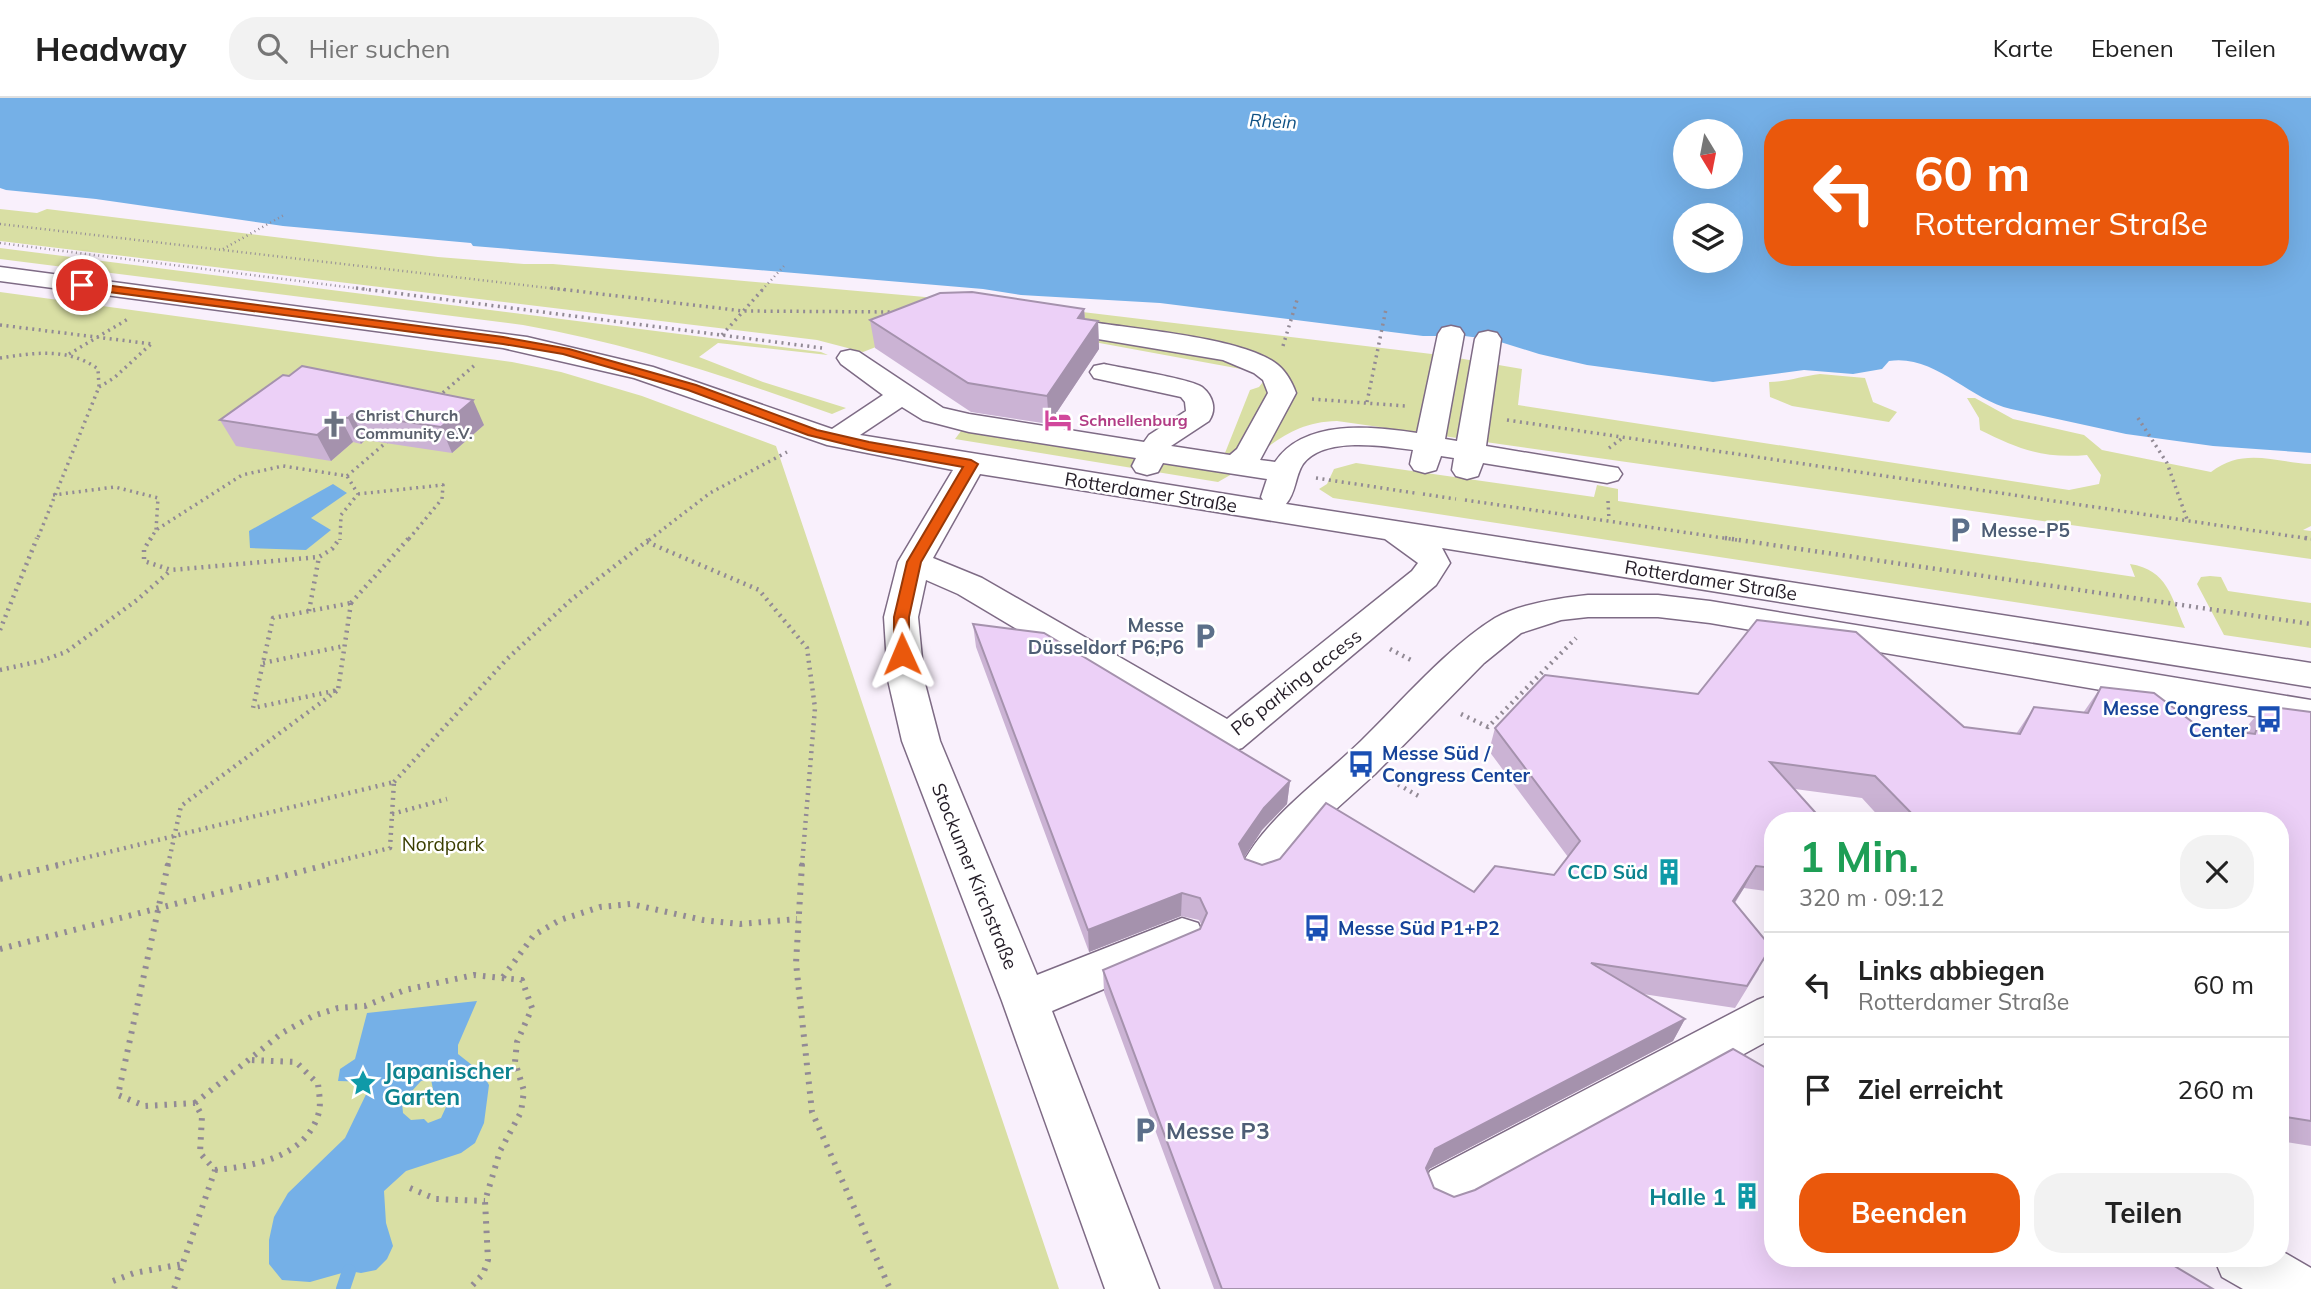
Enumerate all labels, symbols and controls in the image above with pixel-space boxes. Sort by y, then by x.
search box [229,17,719,80]
text: Headway [35,28,187,69]
icon: search [253,29,291,67]
text: Hier suchen [309,32,450,65]
text: Karte [1993,33,2053,63]
text: Ebenen [2091,33,2174,63]
text: Teilen [2212,33,2276,63]
water label: Rhein [1249,108,1297,134]
north arrow [1673,119,1743,189]
map controls [1673,119,1743,273]
text: 60 m [1914,142,2030,203]
icon: left [1799,147,1890,238]
button: layers [1673,203,1743,273]
text: Rotterdamer Straße [1914,203,2208,243]
pin [52,255,112,315]
icon: arrive [63,266,101,304]
place label: Christ Church Community e.V. [355,405,473,443]
hotel icon: Schnellenburg [1043,405,1073,435]
church icon: Christ Church Community e.V. [319,409,349,439]
place label: Schnellenburg [1079,410,1188,430]
street label: Rotterdamer Straße [1063,467,1239,517]
parking icon: Messe-P5 [1945,515,1975,545]
place label: Messe-P5 [1981,518,2070,542]
street label: Rotterdamer Straße [1623,555,1799,605]
place label: Messe Düsseldorf P6;P6 [1028,613,1184,659]
position arrow [865,617,939,691]
parking icon: Messe Düsseldorf P6;P6 [1190,621,1220,651]
street label: P6 parking access [1226,624,1366,740]
place label: Messe Congress Center [2103,696,2249,742]
bus stop icon: Messe Congress Center [2254,704,2284,734]
place label: Messe Süd / Congress Center [1382,741,1531,787]
bus stop icon: Messe Süd / Congress Center [1346,749,1376,779]
street label: Stockumer Kirchstraße [927,779,1023,973]
text: 1 Min. [1799,830,1919,883]
park label: Nordpark [402,832,485,856]
button: close [2180,835,2254,909]
building icon: CCD Süd [1654,857,1684,887]
place label: CCD Süd [1567,860,1648,884]
text: 320 m · 09:12 [1799,883,1944,912]
bus stop icon: Messe Süd P1+P2 [1302,913,1332,943]
place label: Messe Süd P1+P2 [1338,916,1500,940]
text: Links abbiegen [1858,954,2045,987]
icon: left [1799,966,1837,1004]
text: 60 m [2193,968,2254,1001]
text: Rotterdamer Straße [1858,987,2069,1016]
place label: Japanischer Garten [384,1056,514,1111]
place icon: Japanischer Garten [348,1068,378,1098]
icon: arrive [1799,1071,1837,1109]
text: Ziel erreicht [1858,1073,2003,1106]
text: 260 m [2178,1073,2254,1106]
parking icon: Messe P3 [1130,1115,1160,1145]
place label: Messe P3 [1166,1116,1270,1145]
button: Beenden [1799,1173,2020,1253]
button: Teilen [2034,1173,2254,1253]
building icon: Halle 1 [1732,1181,1762,1211]
place label: Halle 1 [1649,1182,1726,1211]

